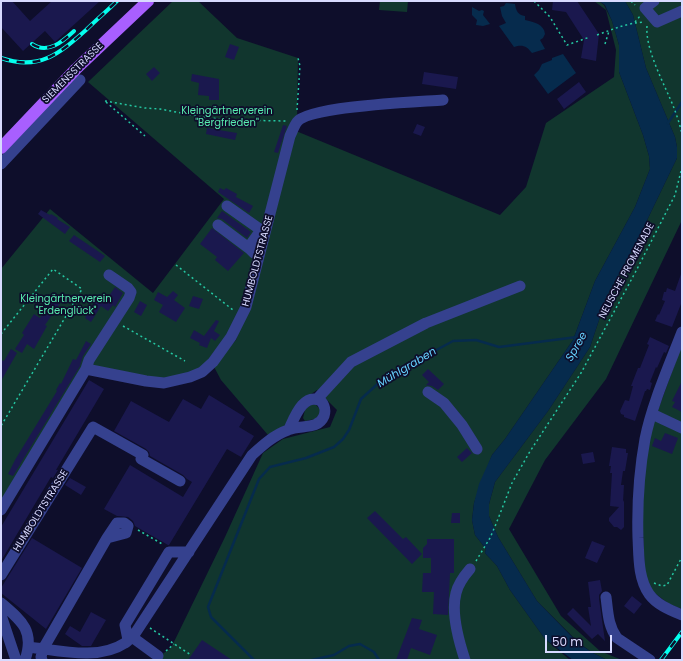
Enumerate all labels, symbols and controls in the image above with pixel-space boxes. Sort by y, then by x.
street label: SIEMENSSTRASSE [40,40,106,106]
park label: Kleingärtnerverein "Bergfrieden" [181,105,273,128]
street label: HUMBOLDTSTRASSE [240,214,276,308]
street label: NEUSCHE PROMENADE [597,221,657,321]
park label: Kleingärtnerverein "Erdenglück" [20,293,112,316]
water label: Spree [563,330,591,364]
water label: Mühlgraben [375,345,439,391]
street label: HUMBOLDTSTRASSE [11,468,71,554]
scale bar [547,627,614,653]
text: 50 m [552,633,583,650]

